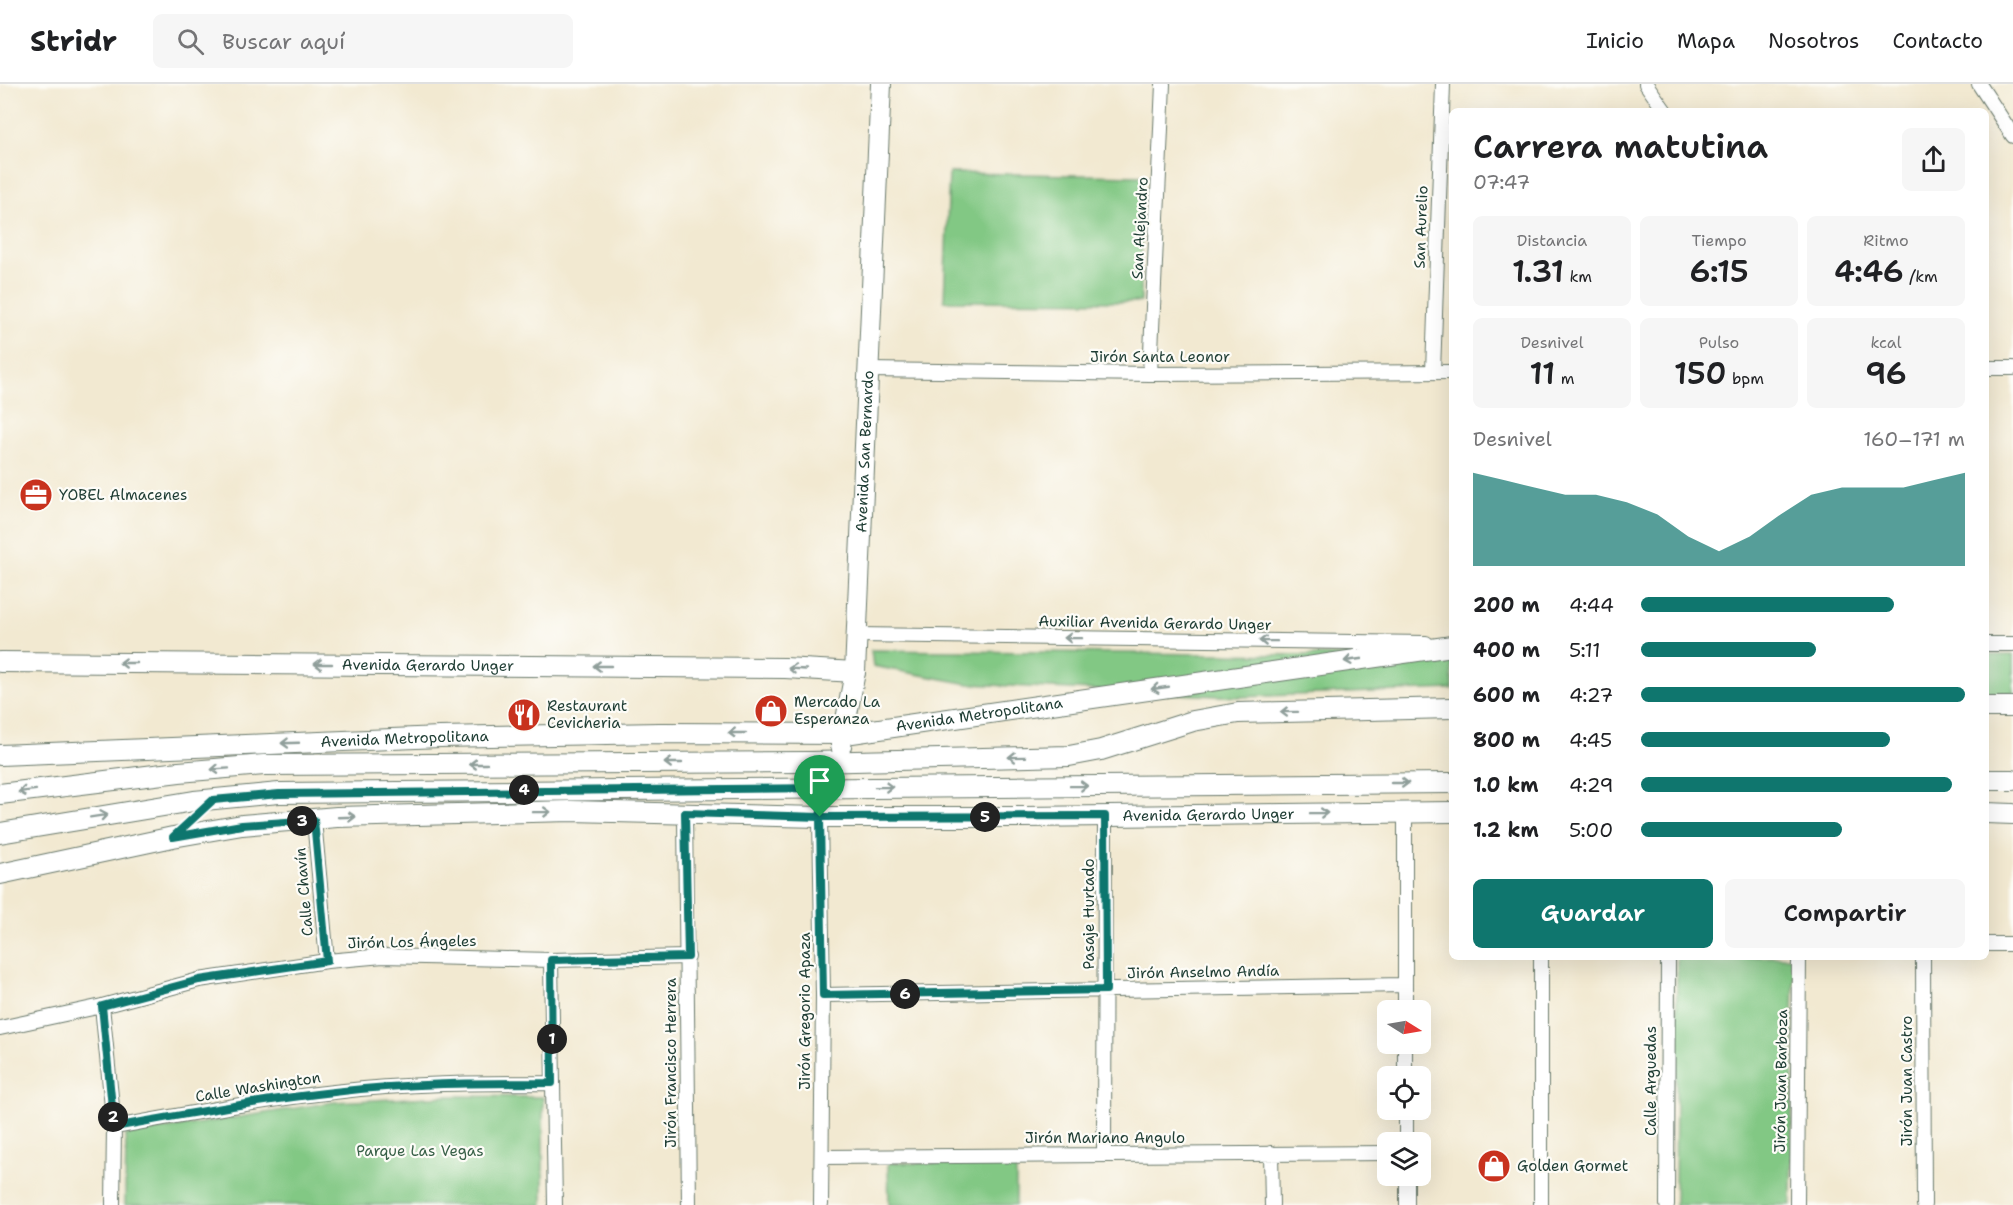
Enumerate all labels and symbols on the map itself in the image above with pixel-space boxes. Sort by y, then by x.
street label: San Alejandro [1127,176,1153,280]
street label: San Aurelio [1410,185,1432,269]
street label: Jirón Santa Leonor [1090,347,1230,367]
street label: Avenida San Bernardo [851,370,878,533]
office icon: YOBEL Almacenes [18,477,54,513]
place label: YOBEL Almacenes [59,485,188,505]
street label: Auxiliar Avenida Gerardo Unger [1038,611,1272,635]
one-way arrow [1063,632,1083,644]
one-way arrow [1258,635,1278,646]
street label: Avenida Gerardo Unger [342,655,514,676]
one-way arrow [1343,655,1363,666]
one-way arrow [118,657,138,669]
one-way arrow [313,658,333,670]
one-way arrow [592,661,612,672]
one-way arrow [787,663,807,674]
one-way arrow [1150,683,1170,694]
place label: Mercado La Esperanza [794,692,881,729]
street label: Avenida Metropolitana [894,692,1065,737]
shop icon: Mercado La Esperanza [753,693,789,729]
place label: Restaurant Cevicheria [547,696,627,733]
restaurant icon: Restaurant Cevicheria [506,697,542,733]
one-way arrow [1279,706,1299,718]
street label: Avenida Metropolitana [320,726,490,752]
one-way arrow [727,727,747,739]
one-way arrow [280,738,300,749]
one-way arrow [1008,751,1028,763]
pin [794,755,845,817]
one-way arrow [664,757,684,769]
one-way arrow [469,758,489,770]
one-way arrow [211,763,231,774]
pin: 4 [509,775,539,805]
one-way arrow [1389,777,1409,789]
one-way arrow [1068,780,1088,791]
one-way arrow [873,782,893,793]
one-way arrow [17,785,37,796]
pin: 5 [970,802,1000,832]
street label: Avenida Gerardo Unger [1122,804,1295,826]
pin: 3 [287,806,317,836]
one-way arrow [532,806,552,818]
one-way arrow [1309,808,1329,819]
one-way arrow [89,810,108,821]
one-way arrow [337,811,357,823]
street label: Calle Chavín [290,847,318,937]
street label: Pasaje Hurtado [1079,858,1099,970]
street label: Jirón Los Ángeles [347,930,477,953]
street label: Jirón Gregorio Apaza [795,931,815,1090]
street label: Jirón Anselmo Andía [1127,961,1280,983]
street label: Jirón Francisco Herrera [661,977,681,1148]
pin: 6 [890,979,920,1009]
north arrow [1377,1000,1431,1054]
street label: Jirón Juan Barboza [1770,1008,1792,1153]
street label: Jirón Juan Castro [1897,1016,1917,1146]
pin: 1 [537,1024,567,1054]
street label: Calle Arguedas [1641,1026,1661,1136]
street label: Calle Washington [194,1067,322,1107]
pin: 2 [98,1102,128,1132]
street label: Jirón Mariano Angulo [1025,1128,1185,1148]
park label: Parque Las Vegas [356,1141,484,1161]
shop icon: Golden Gormet [1476,1148,1512,1184]
place label: Golden Gormet [1517,1156,1628,1176]

